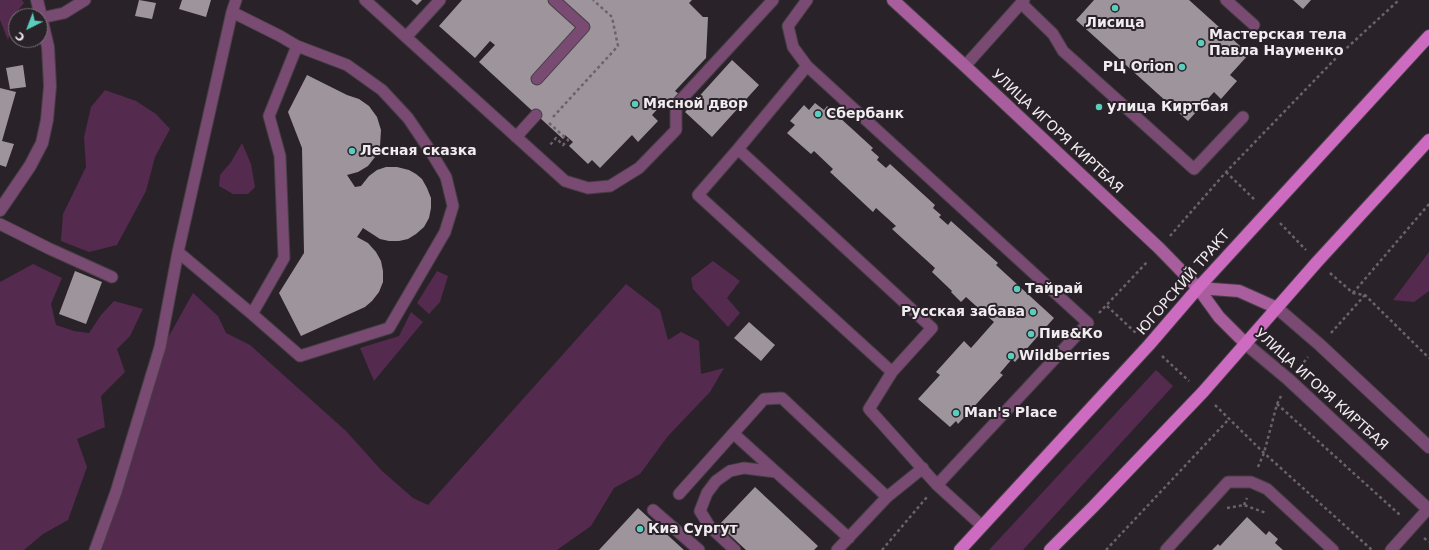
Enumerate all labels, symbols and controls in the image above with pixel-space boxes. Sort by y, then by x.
marker: Лисица [1110,3,1120,13]
north arrow [8,8,48,48]
place label: Лисица [1085,15,1145,31]
place label: Мастерская тела Павла Науменко [1209,27,1347,60]
text: С [13,29,28,44]
marker: Мастерская тела Павла Науменко [1196,38,1206,48]
place label: РЦ Orion [1103,59,1174,75]
marker: РЦ Orion [1177,62,1187,72]
street label: УЛИЦА ИГОРЯ КИРТБАЯ [988,67,1126,197]
place label: Мясной двор [643,96,748,112]
marker: Мясной двор [630,99,640,109]
place label: улица Киртбая [1107,99,1228,115]
marker: улица Киртбая [1094,102,1104,112]
place label: Сбербанк [826,106,904,122]
marker: Сбербанк [813,109,823,119]
place label: Лесная сказка [360,143,477,159]
marker: Лесная сказка [347,146,357,156]
street label: ЮГОРСКИЙ ТРАКТ [1134,227,1234,339]
place label: Тайрай [1025,281,1083,297]
marker: Тайрай [1012,284,1022,294]
place label: Русская забава [901,304,1025,320]
marker: Русская забава [1028,307,1038,317]
place label: Пив&Ко [1039,326,1103,342]
street label: УЛИЦА ИГОРЯ КИРТБАЯ [1251,326,1391,454]
marker: Пив&Ко [1026,329,1036,339]
place label: Wildberries [1019,348,1110,364]
marker: Wildberries [1006,351,1016,361]
place label: Man's Place [964,405,1057,421]
marker: Man's Place [951,408,961,418]
place label: Киа Сургут [648,521,738,537]
marker: Киа Сургут [635,524,645,534]

